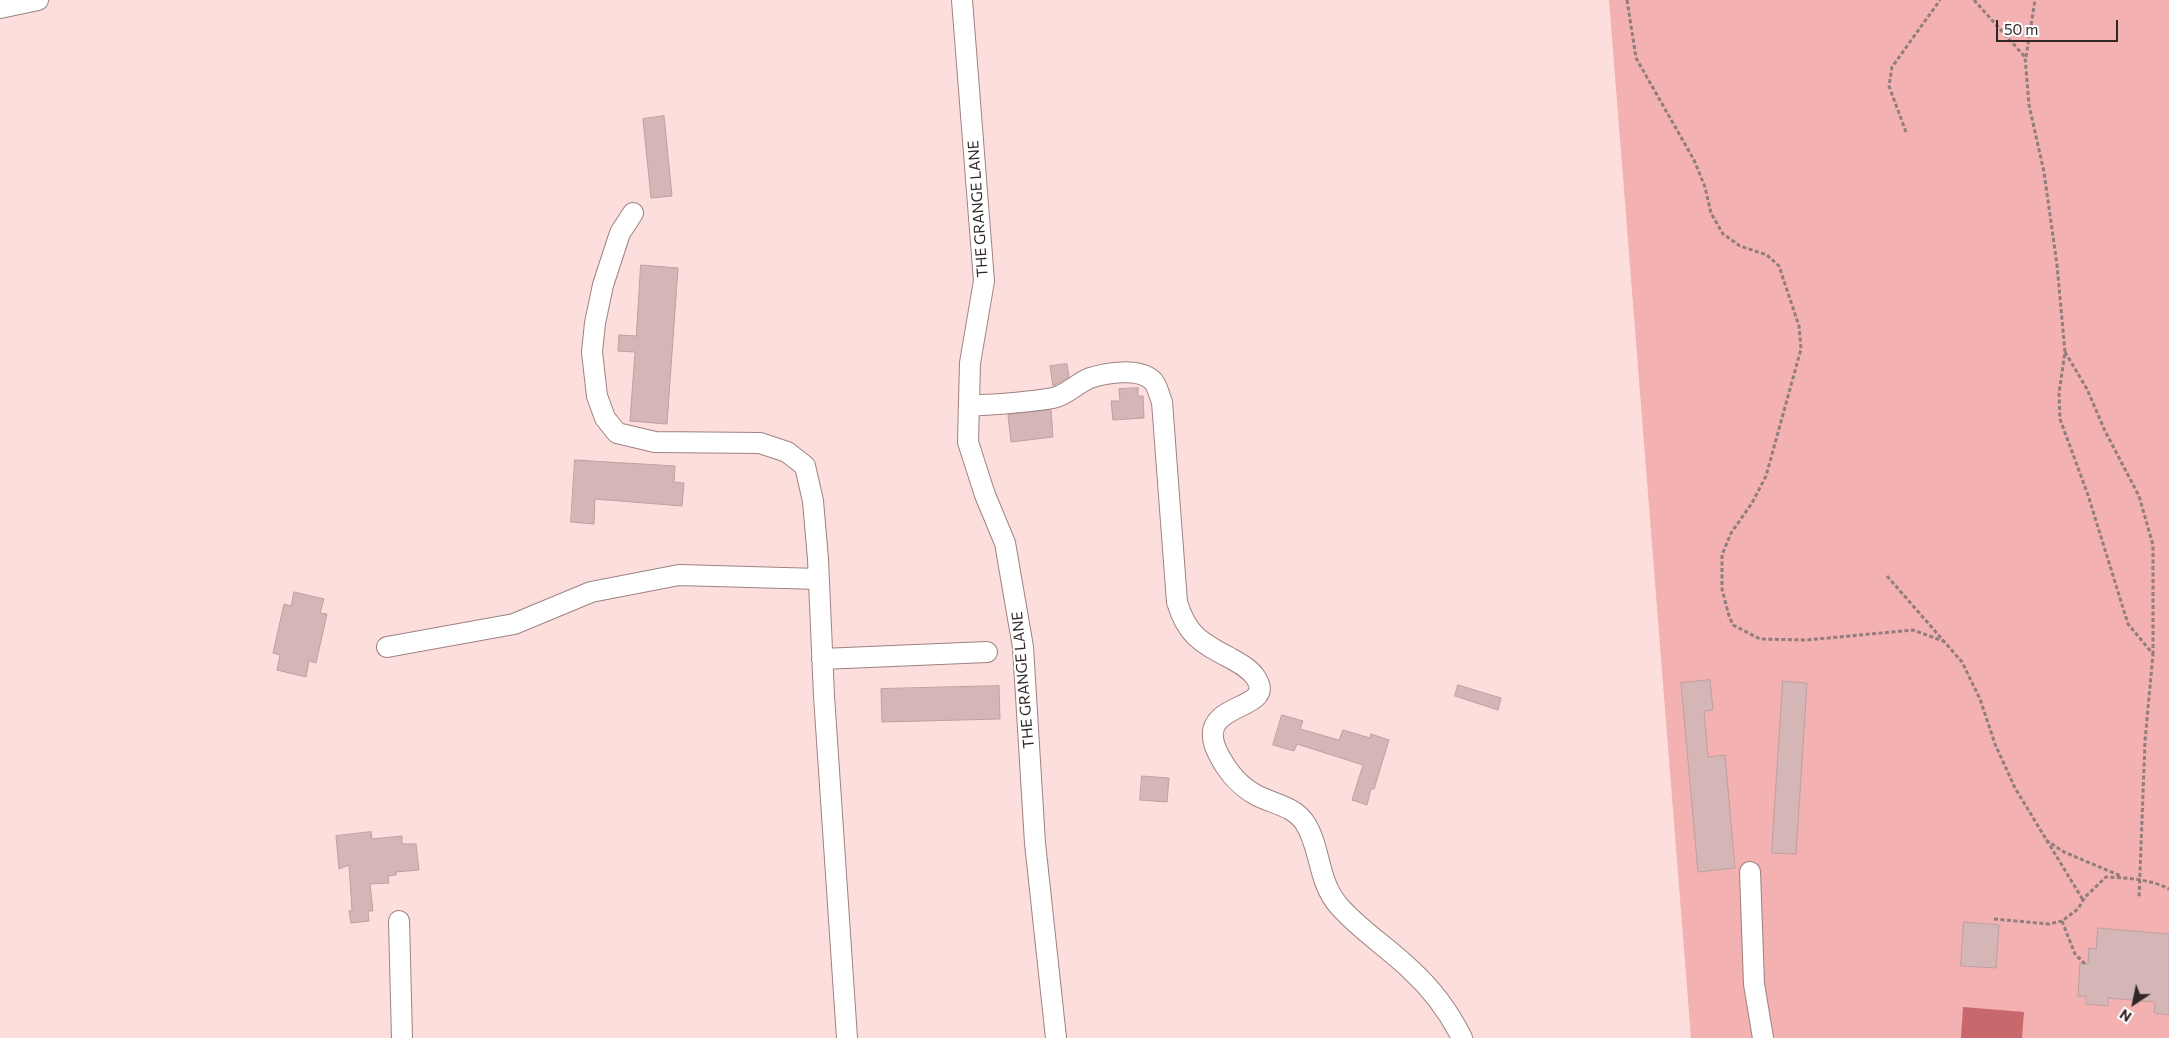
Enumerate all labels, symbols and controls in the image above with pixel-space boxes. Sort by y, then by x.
scale bar [1999,10,2122,42]
text: 50 m [2004,20,2038,38]
street label: THE GRANGE LANE [964,140,992,278]
street label: THE GRANGE LANE [1008,611,1038,749]
north arrow [2109,978,2159,1028]
text: N [2116,1006,2134,1026]

